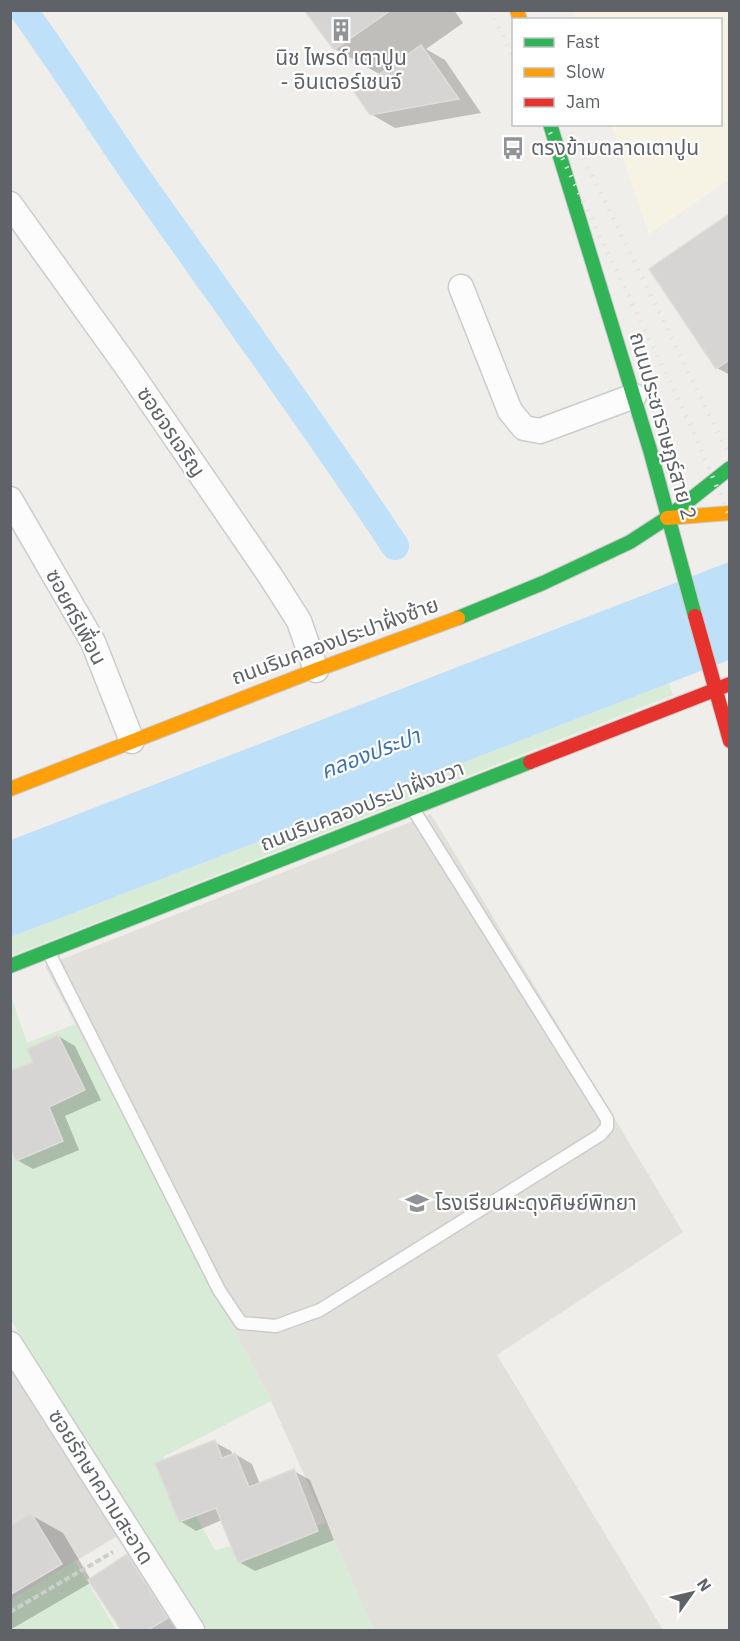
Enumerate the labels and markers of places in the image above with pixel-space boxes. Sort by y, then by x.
building icon: นิช ไพรด์ เตาปูน - อินเตอร์เชนจ์ [328,17,354,43]
place label: นิช ไพรด์ เตาปูน - อินเตอร์เชนจ์ [275,43,407,95]
place label: ตรงข้ามตลาดเตาปูน [531,133,699,161]
bus stop icon: ตรงข้ามตลาดเตาปูน [500,135,526,161]
place label: โรงเรียนผะดุงศิษย์พิทยา [435,1188,637,1216]
school or university icon: โรงเรียนผะดุงศิษย์พิทยา [404,1190,430,1216]

